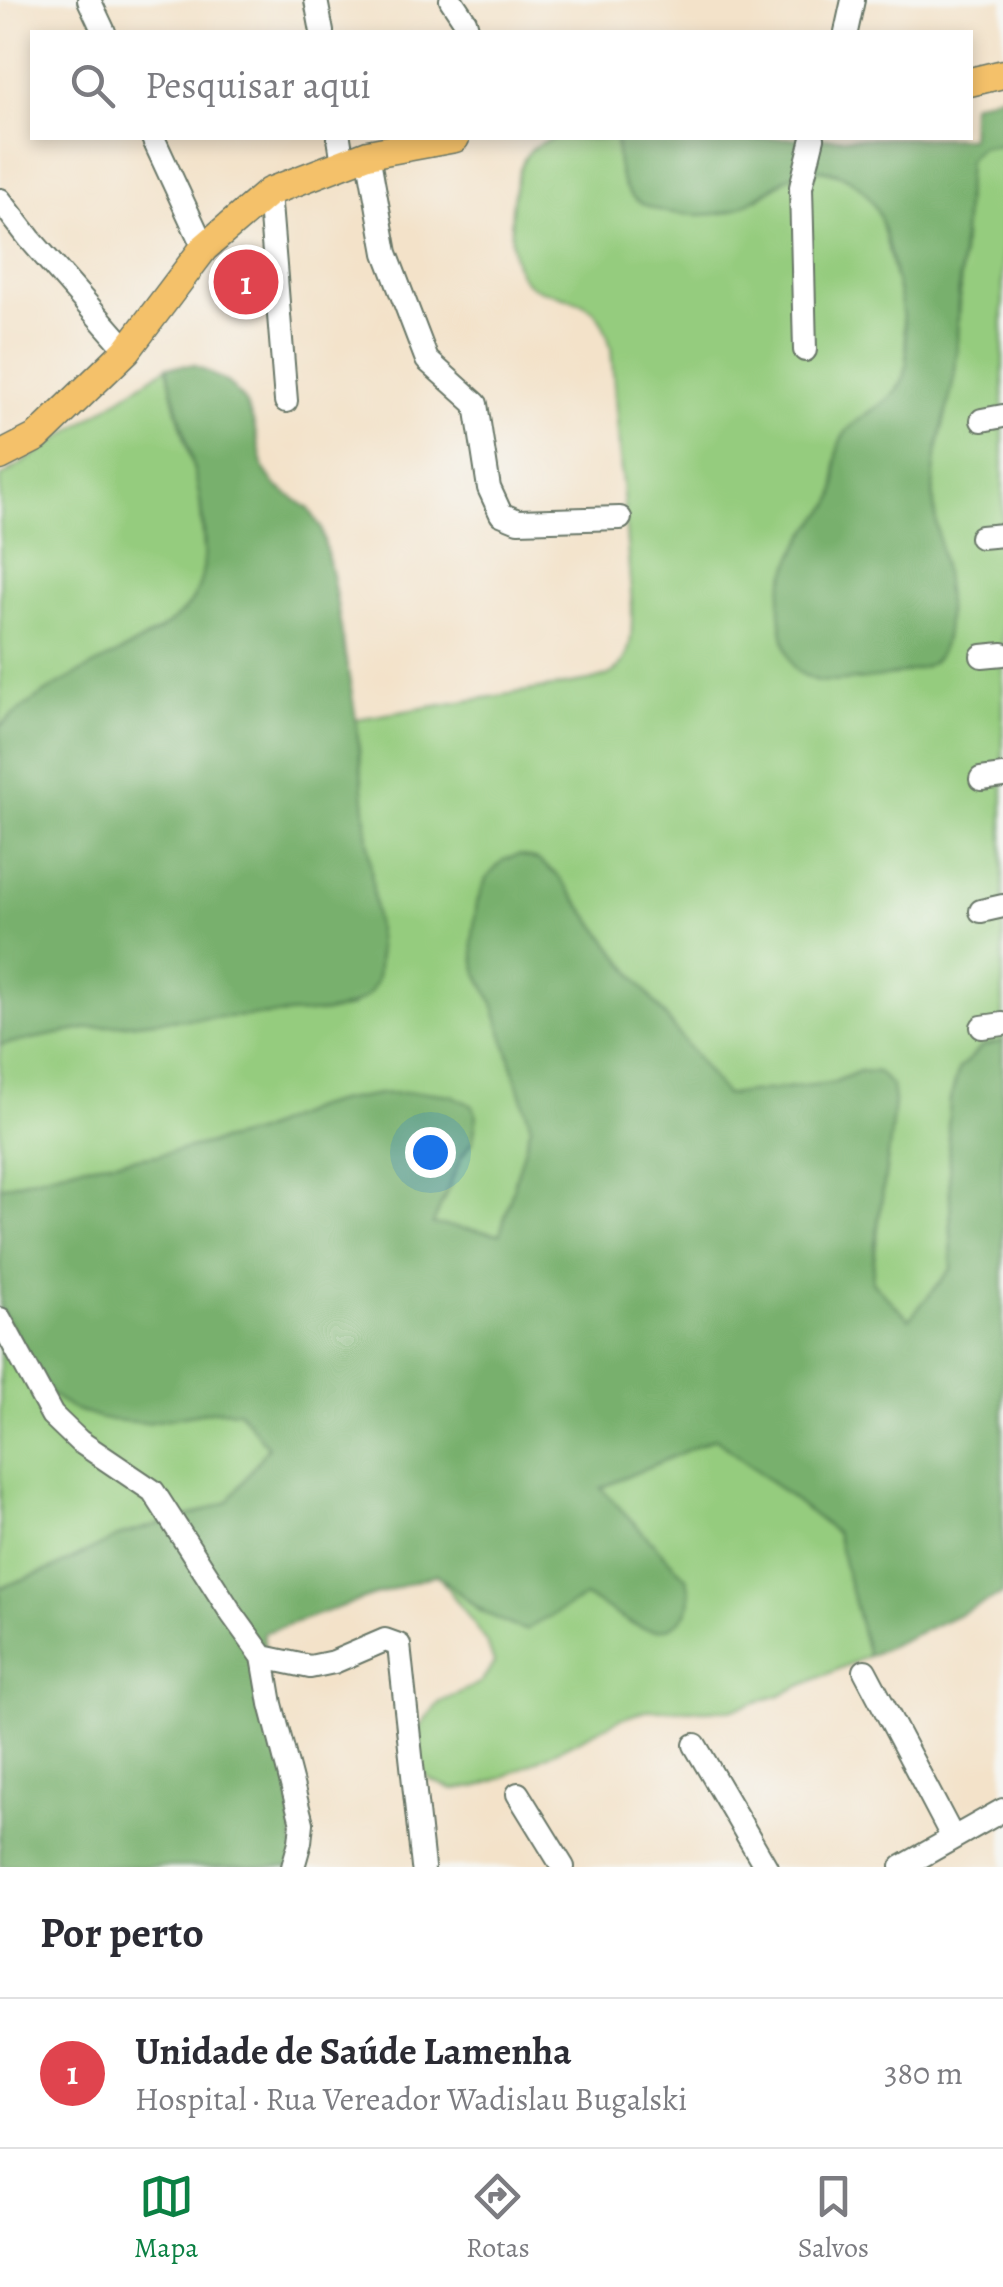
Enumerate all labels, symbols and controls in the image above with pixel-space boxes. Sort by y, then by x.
search box [30,30,973,140]
icon: search [65,58,120,113]
text: Pesquisar aqui [145,59,371,111]
pin: 1 [214,244,278,320]
your location [405,1127,456,1178]
text: Por perto [40,1904,204,1961]
text: Unidade de Saúde Lamenha [135,2025,572,2077]
text: 1 [67,2051,78,2095]
text: 380 m [884,2051,963,2095]
text: Hospital · Rua Vereador Wadislau Bugalski [135,2077,687,2121]
tab: Mapa [134,2169,198,2267]
tab: Rotas [466,2169,530,2267]
tab: Salvos [798,2169,869,2267]

